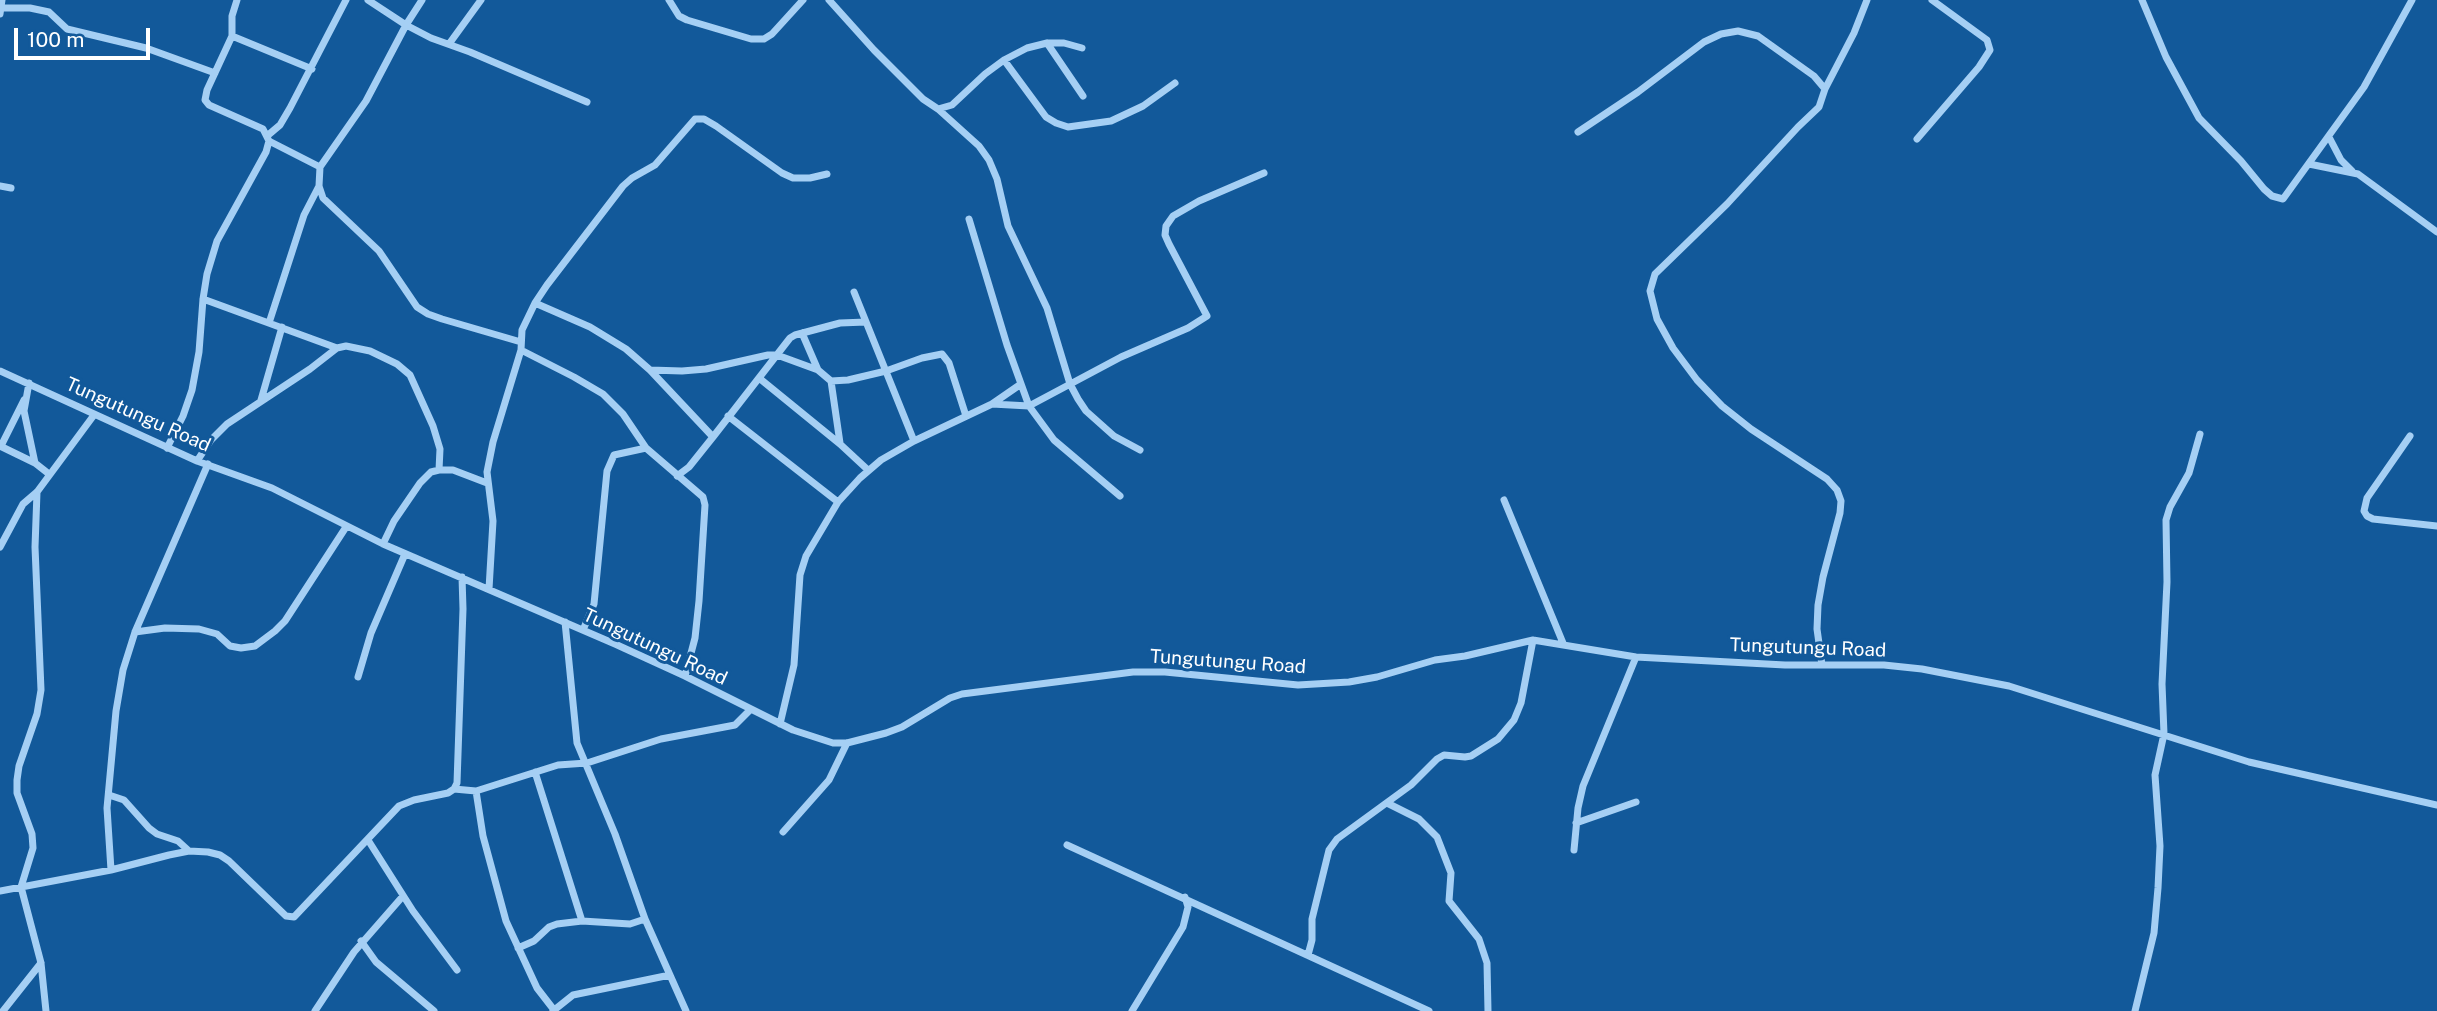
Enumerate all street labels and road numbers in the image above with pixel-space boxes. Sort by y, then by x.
street label: Tungutungu Road [62,373,214,457]
street label: Tungutungu Road [579,604,731,690]
street label: Tungutungu Road [1729,634,1887,662]
street label: Tungutungu Road [1149,645,1307,679]

